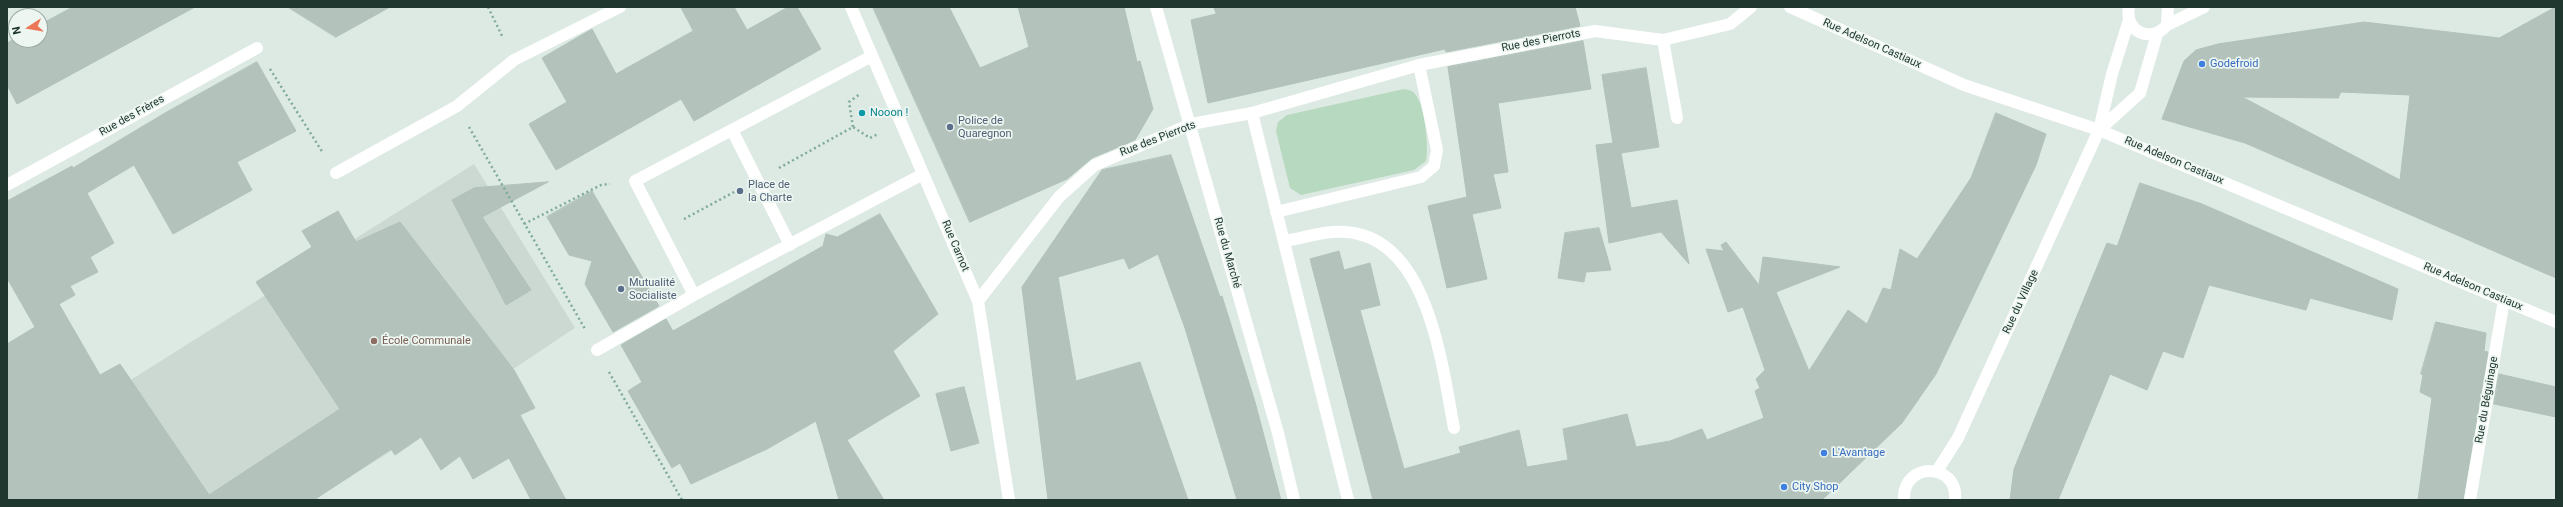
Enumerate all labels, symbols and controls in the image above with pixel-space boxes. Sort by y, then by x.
north arrow [8,8,48,48]
street label: Rue Adelson Castiaux [1821,16,1923,72]
text: N [10,25,24,36]
street label: Rue des Pierrots [1500,27,1582,55]
place label: Godefroid [2210,57,2258,71]
marker: Godefroid [2197,59,2207,69]
street label: Rue des Frères [97,93,167,139]
place label: Nooon ! [870,106,908,120]
marker: Nooon ! [857,108,867,118]
place label: Police de Quaregnon [958,114,1012,140]
street label: Rue des Pierrots [1118,118,1198,160]
marker: Police de Quaregnon [945,122,955,132]
street label: Rue Adelson Castiaux [2122,134,2226,188]
place label: Place de la Charte [748,178,792,204]
marker: Place de la Charte [735,186,745,196]
street label: Rue du Marché [1211,216,1243,290]
street label: Rue Carnot [938,218,972,274]
street label: Rue Adelson Castiaux [2421,260,2525,314]
street label: Rue du Village [2000,268,2042,336]
place label: Mutualité Socialiste [629,276,677,302]
marker: Mutualité Socialiste [616,284,626,294]
place label: École Communale [382,334,471,348]
marker: École Communale [369,336,379,346]
street label: Rue du Béguinage [2473,355,2501,445]
place label: L'Avantage [1832,446,1885,460]
marker: L'Avantage [1819,448,1829,458]
place label: City Shop [1792,480,1838,494]
marker: City Shop [1779,482,1789,492]

